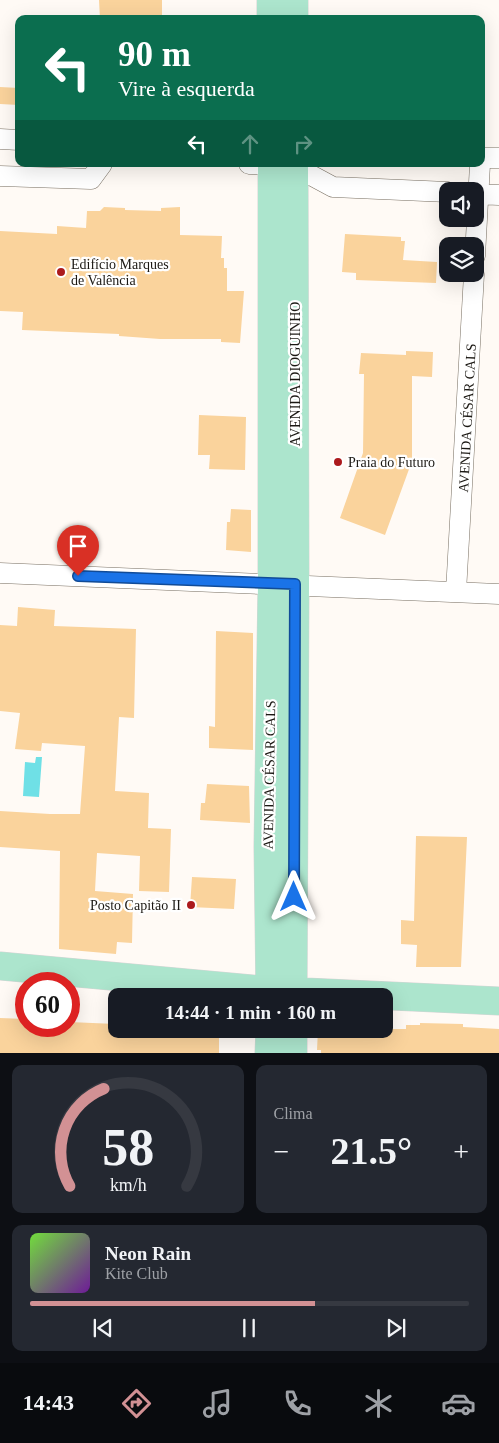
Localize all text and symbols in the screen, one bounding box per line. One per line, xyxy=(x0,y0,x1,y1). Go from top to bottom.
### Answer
icon: left xyxy=(35,35,100,100)
text: 90 m xyxy=(118,35,191,74)
text: Vire à esquerda xyxy=(118,76,255,101)
icon: left xyxy=(183,130,211,158)
icon: ahead xyxy=(236,130,264,158)
icon: right xyxy=(289,130,317,158)
map controls xyxy=(439,182,484,282)
button: sound xyxy=(439,182,484,227)
button: layers xyxy=(439,237,484,282)
place label: Edifício Marques de Valência xyxy=(71,257,169,288)
marker: Edifício Marques de Valência xyxy=(55,266,67,278)
street label: AVENIDA DIOGUINHO xyxy=(288,302,303,446)
street label: AVENIDA CÉSAR CALS xyxy=(455,343,479,493)
place label: Praia do Futuro xyxy=(348,455,435,470)
marker: Praia do Futuro xyxy=(332,456,344,468)
pin xyxy=(57,525,99,576)
icon: arrive xyxy=(64,532,92,560)
street label: AVENIDA CÉSAR CALS xyxy=(260,700,278,850)
position arrow xyxy=(267,870,319,922)
place label: Posto Capitão II xyxy=(90,898,181,913)
marker: Posto Capitão II xyxy=(185,899,197,911)
speed limit sign: 60 xyxy=(15,972,80,1037)
text: 14:44 · 1 min · 160 m xyxy=(165,1002,336,1023)
text: Clima xyxy=(274,1105,313,1122)
text: 58 xyxy=(102,1119,154,1176)
text: 21.5° xyxy=(330,1130,412,1172)
text: − xyxy=(274,1136,289,1167)
text: + xyxy=(453,1136,469,1167)
text: km/h xyxy=(109,1175,146,1195)
text: Neon Rain xyxy=(105,1243,191,1264)
text: Kite Club xyxy=(105,1265,168,1282)
icon: previous xyxy=(89,1314,117,1342)
icon: pause xyxy=(235,1314,263,1342)
icon: next xyxy=(382,1314,410,1342)
icon: directions xyxy=(119,1386,154,1421)
icon: music xyxy=(200,1386,235,1421)
icon: phone xyxy=(280,1386,315,1421)
icon: climate xyxy=(361,1386,396,1421)
icon: car xyxy=(441,1386,476,1421)
text: 14:43 xyxy=(23,1390,74,1415)

